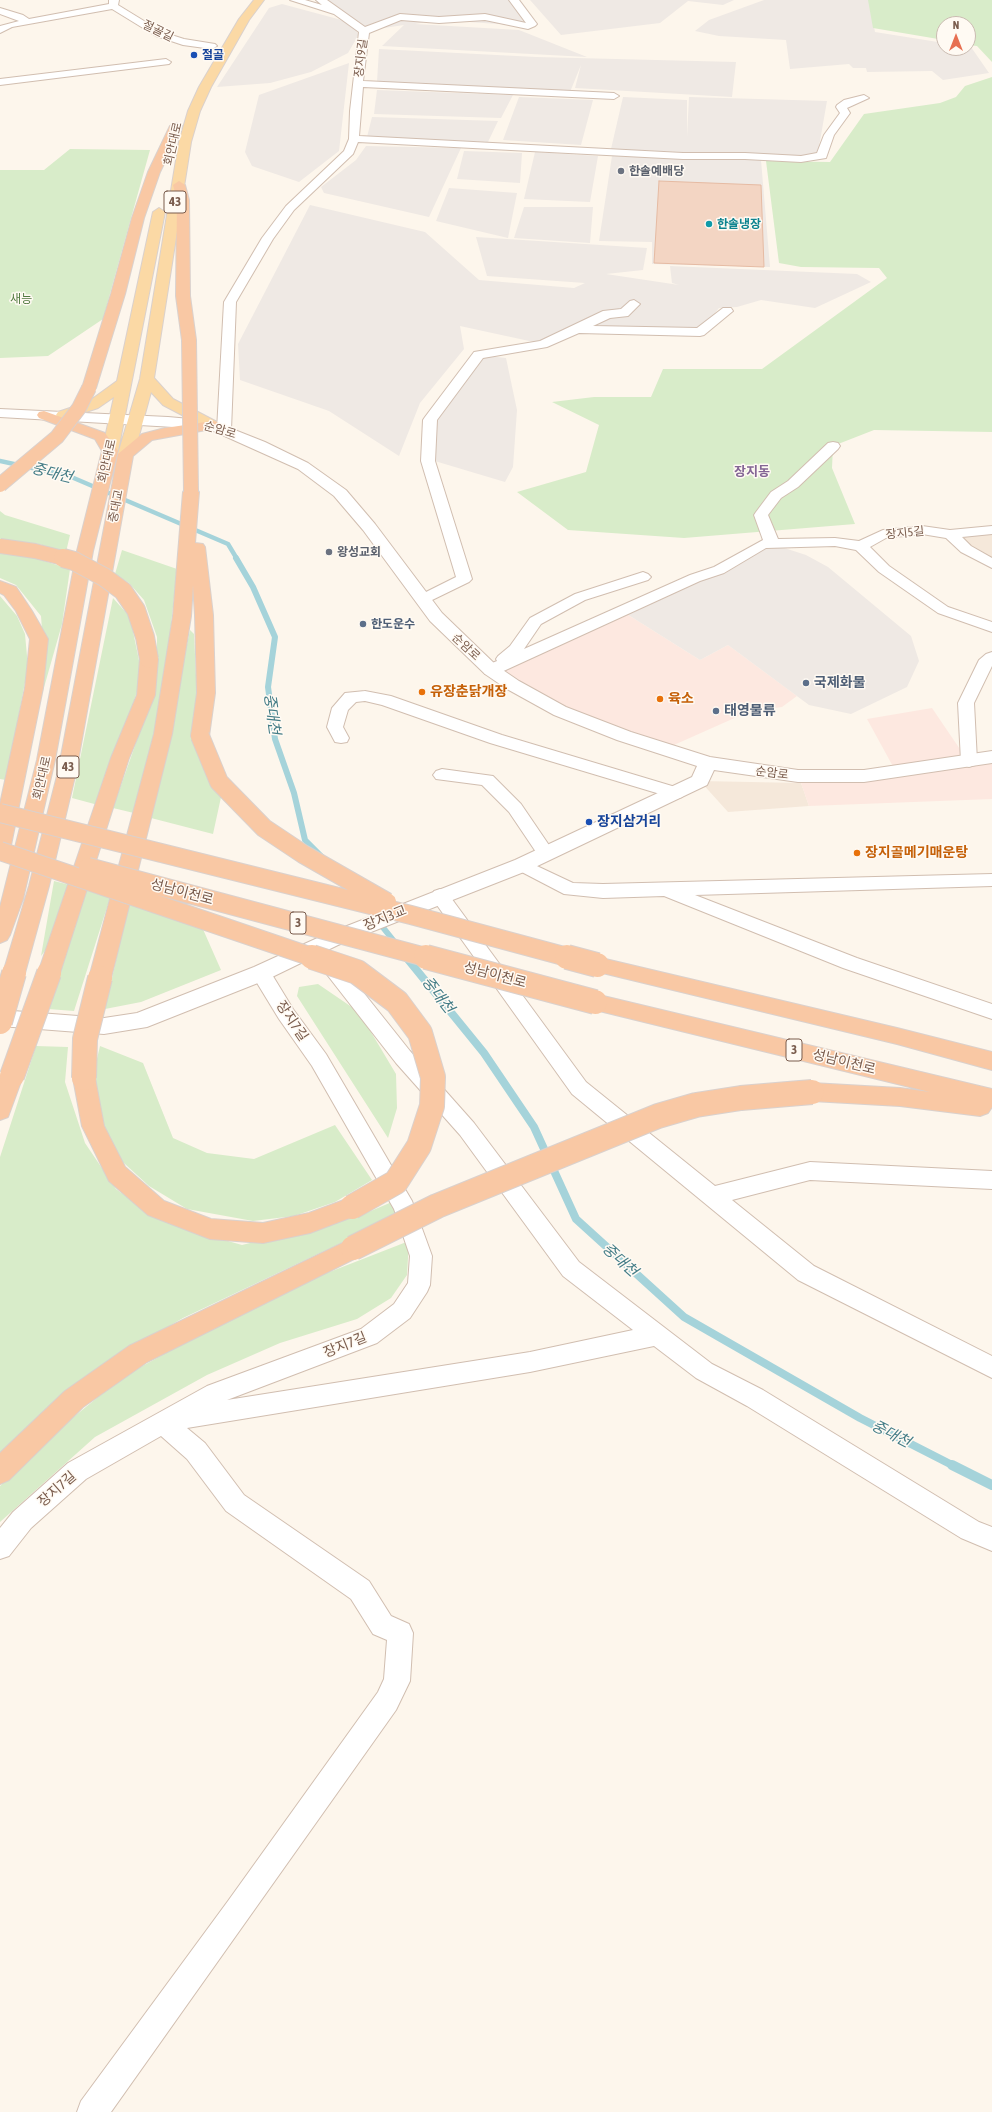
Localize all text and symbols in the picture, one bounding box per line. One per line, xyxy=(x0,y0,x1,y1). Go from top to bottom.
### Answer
north arrow xyxy=(936,16,976,56)
street label: 절골길 xyxy=(140,17,176,45)
text: N xyxy=(953,19,959,31)
street label: 장지9길 xyxy=(351,38,371,78)
place label: 절골 xyxy=(202,48,224,62)
marker: 절골 xyxy=(189,50,199,60)
street label: 회안대로 xyxy=(161,121,185,167)
place label: 한솔예배당 xyxy=(629,164,684,178)
marker: 한솔예배당 xyxy=(616,166,626,176)
road number: 43 xyxy=(164,191,186,213)
place label: 한솔냉장 xyxy=(717,217,761,231)
marker: 한솔냉장 xyxy=(704,219,714,229)
park label: 새능 xyxy=(10,292,32,306)
street label: 순암로 xyxy=(202,419,238,441)
street label: 회안대로 xyxy=(95,438,119,484)
water label: 중대천 xyxy=(30,459,74,487)
district label: 장지동 xyxy=(734,464,770,480)
street label: 중대교 xyxy=(106,488,126,524)
street label: 장지5길 xyxy=(885,524,925,542)
place label: 왕성교회 xyxy=(337,545,381,559)
marker: 왕성교회 xyxy=(324,547,334,557)
place label: 한도운수 xyxy=(371,617,415,631)
marker: 한도운수 xyxy=(358,619,368,629)
street label: 순암로 xyxy=(449,630,483,664)
place label: 국제화물 xyxy=(814,675,866,691)
marker: 국제화물 xyxy=(801,678,811,688)
place label: 유장춘닭개장 xyxy=(430,684,507,700)
marker: 유장춘닭개장 xyxy=(417,687,427,697)
place label: 육소 xyxy=(668,691,694,707)
water label: 중대천 xyxy=(260,692,284,736)
marker: 육소 xyxy=(655,694,665,704)
place label: 태영물류 xyxy=(724,703,776,719)
marker: 태영물류 xyxy=(711,706,721,716)
street label: 회안대로 xyxy=(30,755,54,801)
road number: 43 xyxy=(57,756,79,778)
street label: 순암로 xyxy=(755,764,789,782)
place label: 장지삼거리 xyxy=(597,814,661,830)
marker: 장지삼거리 xyxy=(584,817,594,827)
place label: 장지골메기매운탕 xyxy=(865,845,968,861)
marker: 장지골메기매운탕 xyxy=(852,848,862,858)
street label: 성남이천로 xyxy=(149,876,215,908)
street label: 장지3교 xyxy=(361,902,409,934)
road number: 3 xyxy=(290,912,306,934)
street label: 성남이천로 xyxy=(462,959,528,991)
water label: 중대천 xyxy=(418,973,458,1017)
street label: 장지7길 xyxy=(272,998,312,1044)
road number: 3 xyxy=(786,1039,802,1061)
street label: 성남이천로 xyxy=(811,1046,877,1078)
water label: 중대천 xyxy=(599,1239,641,1281)
street label: 장지7길 xyxy=(321,1329,369,1361)
water label: 중대천 xyxy=(868,1417,914,1451)
street label: 장지7길 xyxy=(34,1468,80,1510)

